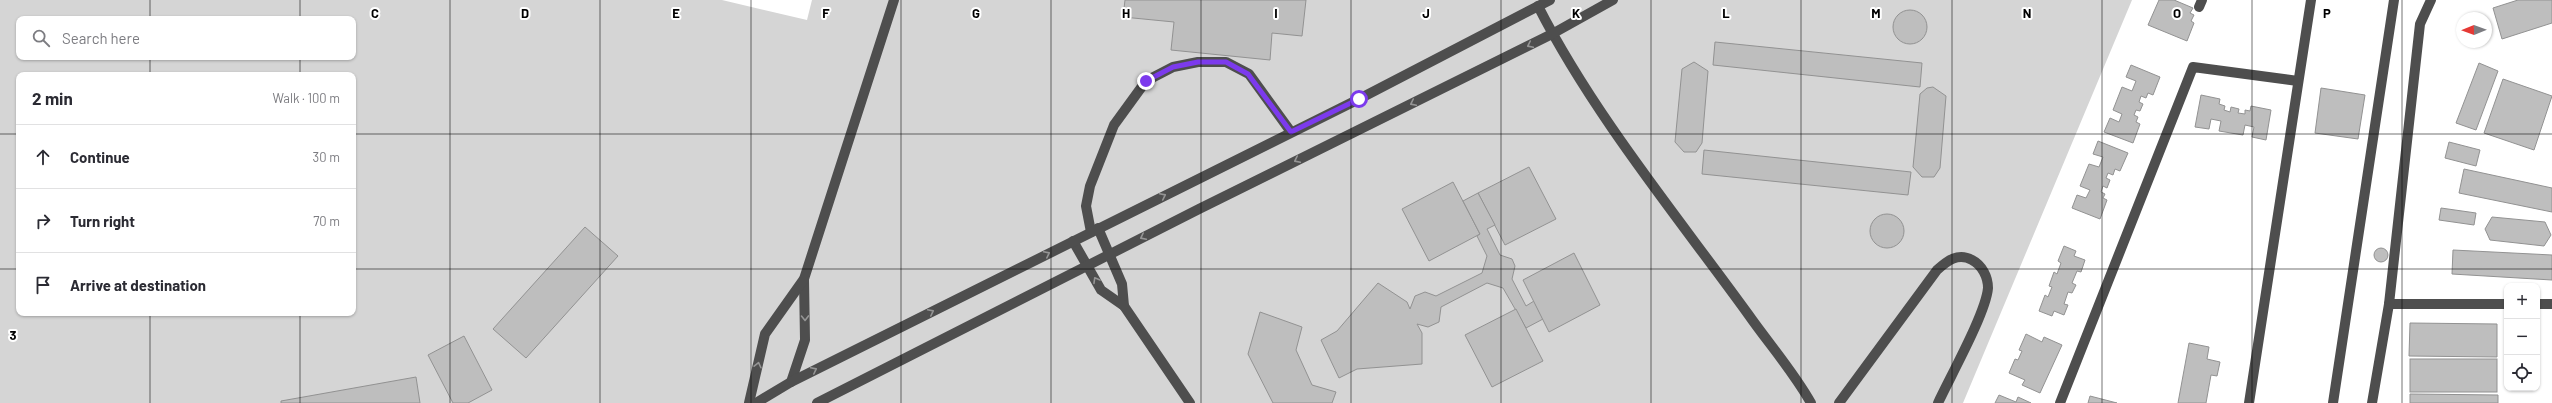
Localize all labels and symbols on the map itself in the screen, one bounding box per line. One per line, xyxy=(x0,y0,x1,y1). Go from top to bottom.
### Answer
text: C xyxy=(371,5,379,21)
text: D xyxy=(521,5,529,21)
text: E xyxy=(672,5,680,21)
text: F xyxy=(822,5,830,21)
text: G xyxy=(972,5,980,21)
text: H xyxy=(1122,5,1130,21)
text: I xyxy=(1274,5,1278,21)
text: J xyxy=(1422,5,1430,21)
text: K xyxy=(1572,5,1580,21)
text: L xyxy=(1722,5,1730,21)
text: M xyxy=(1871,5,1881,21)
text: N xyxy=(2023,5,2031,21)
text: O xyxy=(2173,5,2181,21)
text: P xyxy=(2323,5,2331,21)
north arrow xyxy=(2456,12,2492,48)
one-way arrow xyxy=(1526,40,1534,48)
route end xyxy=(1137,72,1155,90)
route start xyxy=(1350,90,1368,108)
one-way arrow xyxy=(1410,98,1417,105)
one-way arrow xyxy=(1293,155,1301,163)
one-way arrow xyxy=(1159,193,1167,201)
one-way arrow xyxy=(1139,232,1147,240)
one-way arrow xyxy=(1043,251,1050,259)
one-way arrow xyxy=(1093,277,1100,284)
one-way arrow xyxy=(927,309,934,317)
one-way arrow xyxy=(800,315,809,321)
text: 3 xyxy=(9,327,17,343)
one-way arrow xyxy=(753,362,761,368)
one-way arrow xyxy=(810,368,818,375)

